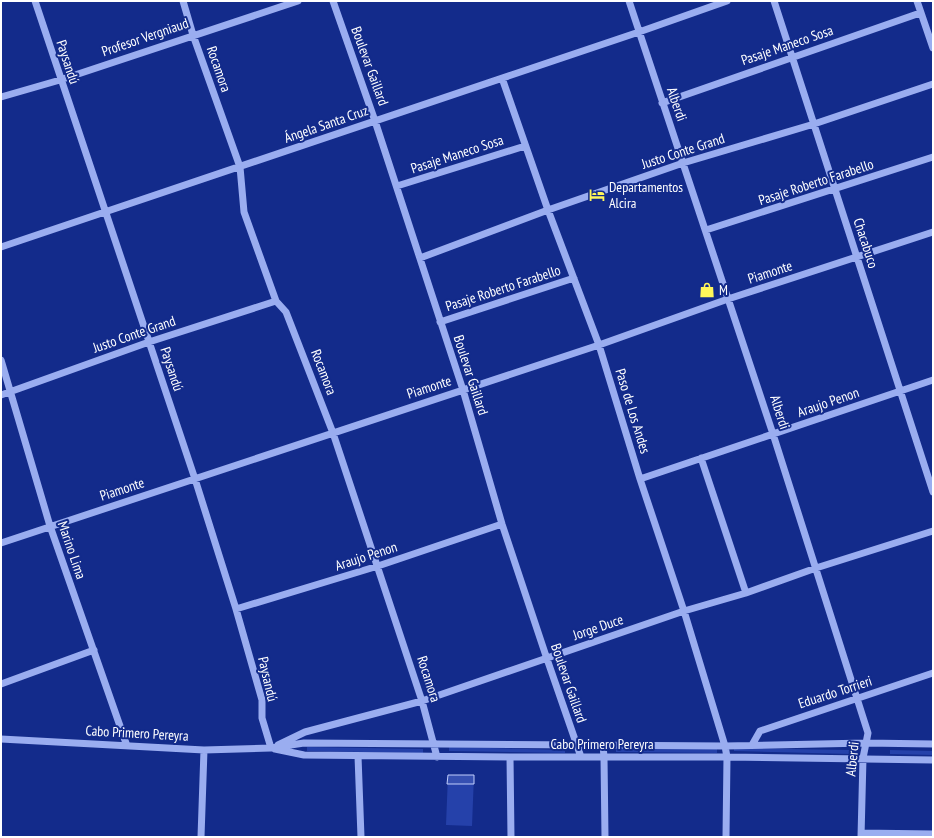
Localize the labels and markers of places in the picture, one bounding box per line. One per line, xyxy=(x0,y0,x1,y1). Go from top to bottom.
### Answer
place label: Departamentos Alcira xyxy=(609,178,683,212)
hotel icon: Departamentos Alcira xyxy=(588,186,606,204)
shop icon: M xyxy=(698,281,716,299)
place label: M xyxy=(719,281,728,299)

